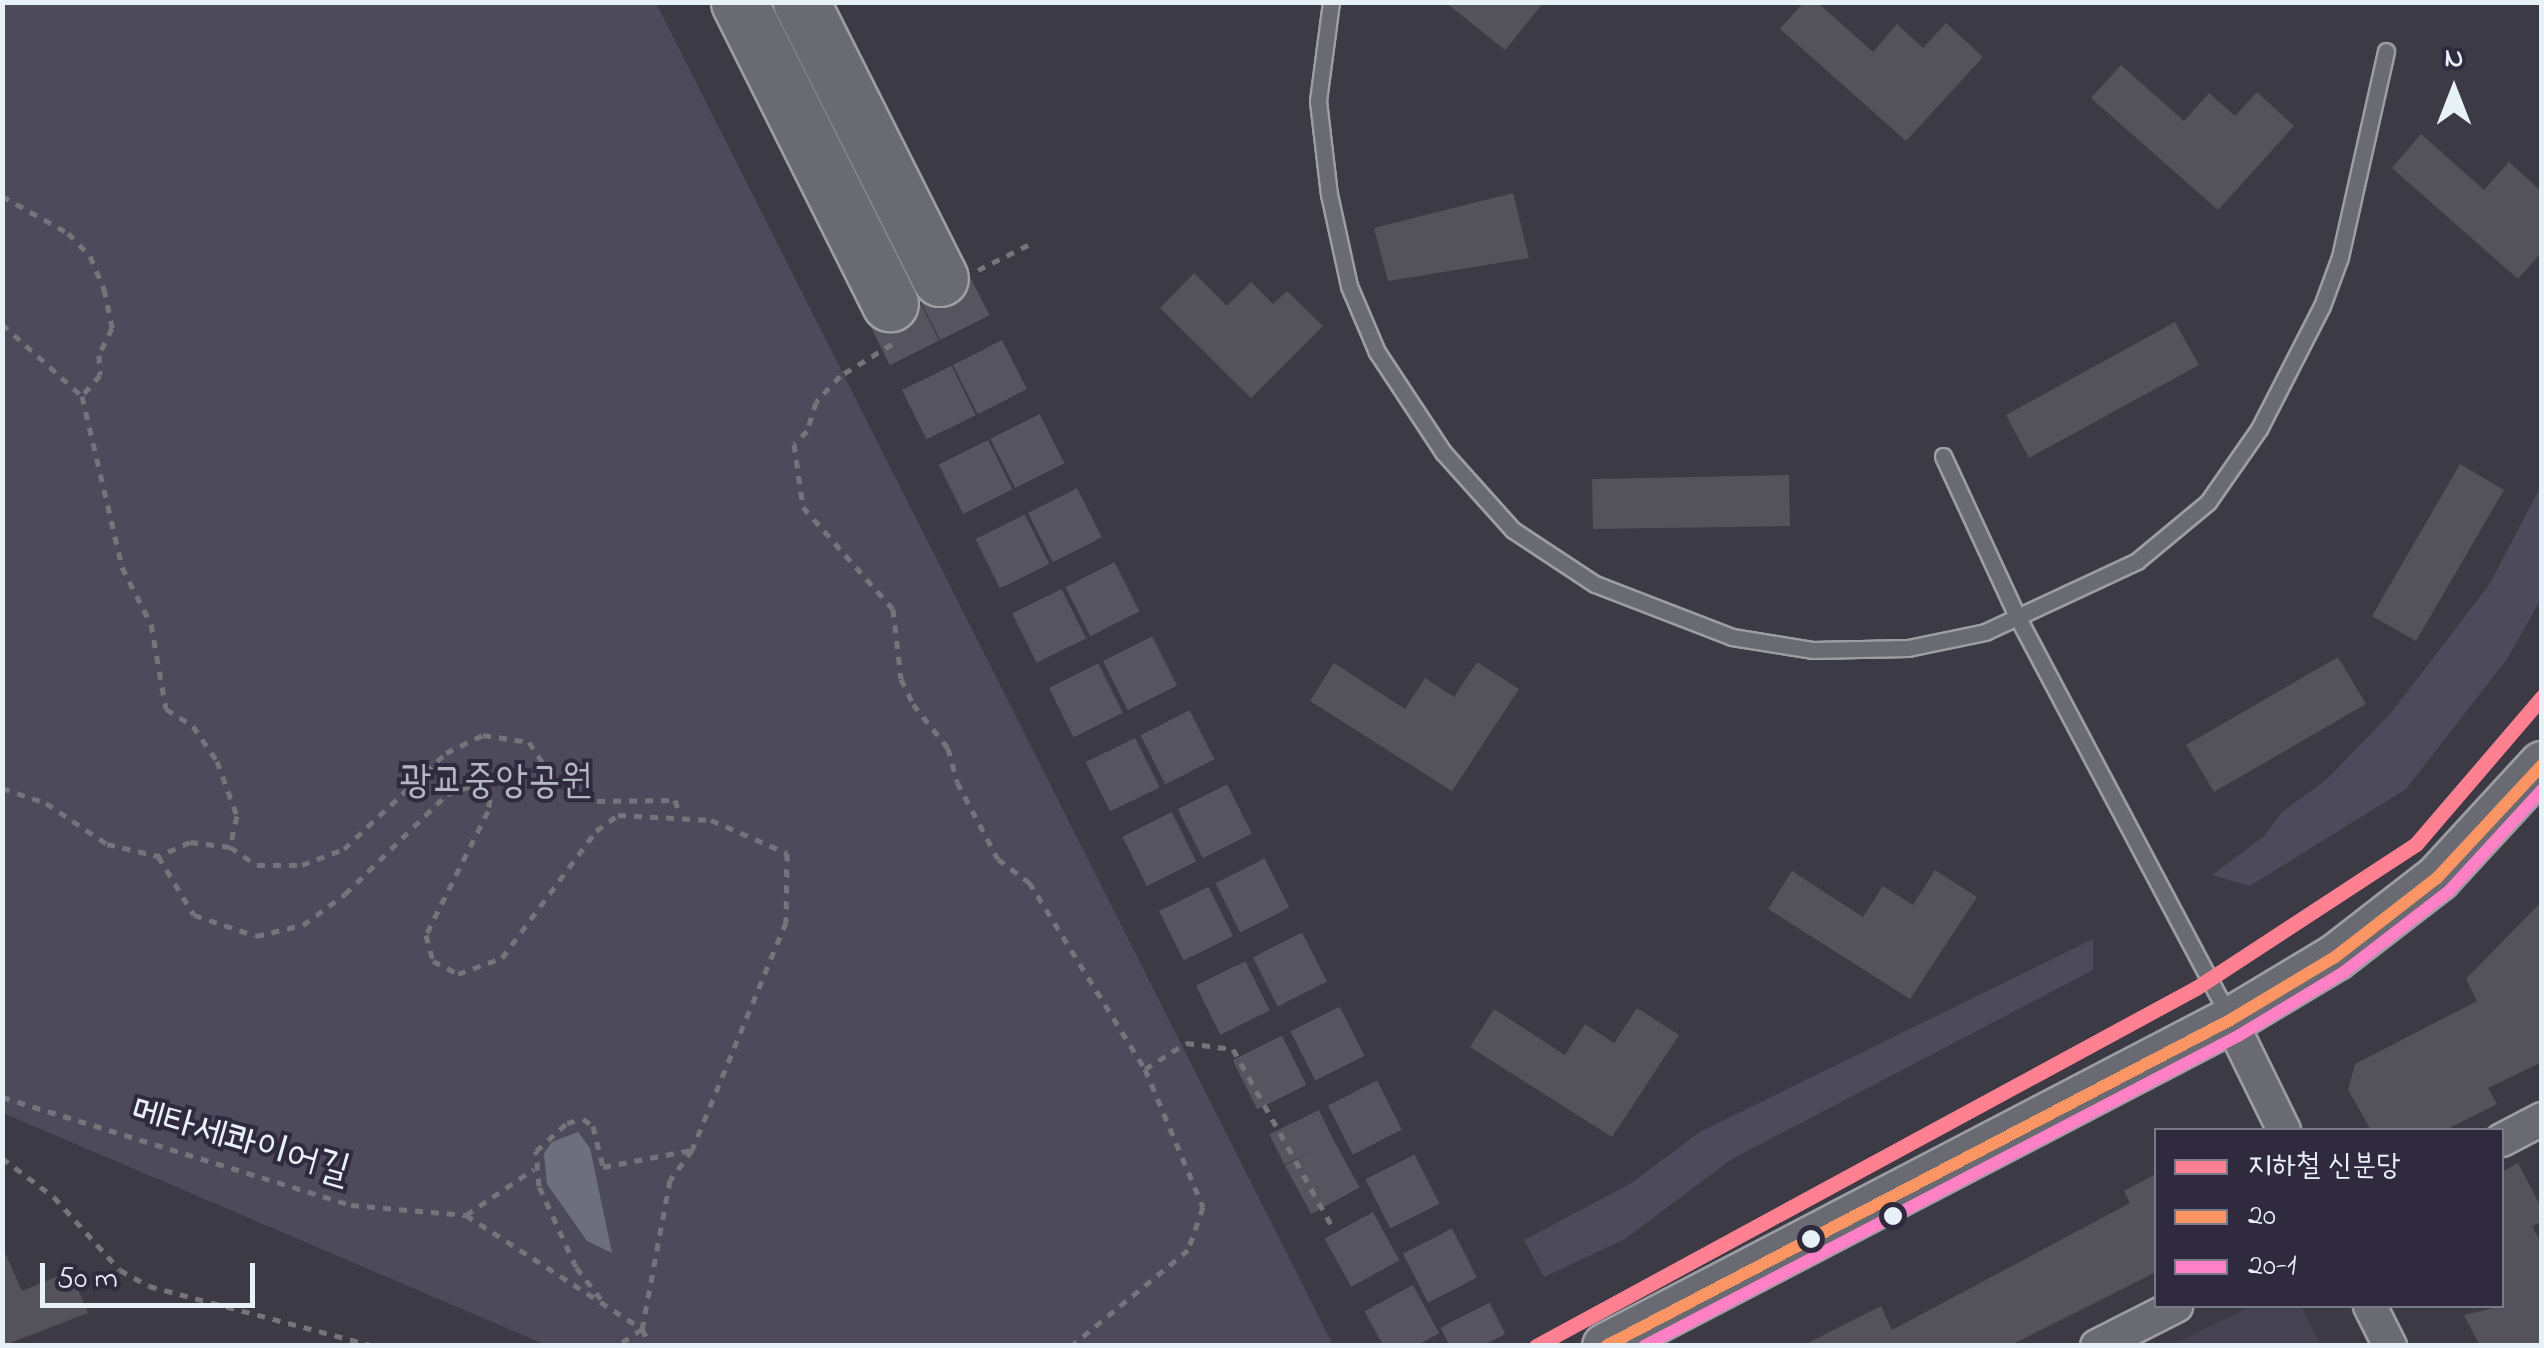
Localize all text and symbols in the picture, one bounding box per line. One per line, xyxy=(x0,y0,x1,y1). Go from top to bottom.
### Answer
text: N xyxy=(2445,39,2463,80)
north arrow xyxy=(2404,40,2504,140)
park label: 광교중앙공원 xyxy=(399,759,593,807)
street label: 메타세콰이어길 xyxy=(125,1089,355,1197)
legend xyxy=(2154,1128,2504,1308)
text: 지하철 신분당 xyxy=(2248,1145,2400,1189)
text: 20 xyxy=(2248,1195,2276,1239)
unlabelled marker xyxy=(1883,1206,1903,1226)
unlabelled marker xyxy=(1801,1229,1821,1249)
scale bar xyxy=(45,1243,260,1305)
text: 20-1 xyxy=(2248,1245,2297,1289)
text: 50 m xyxy=(57,1258,118,1302)

